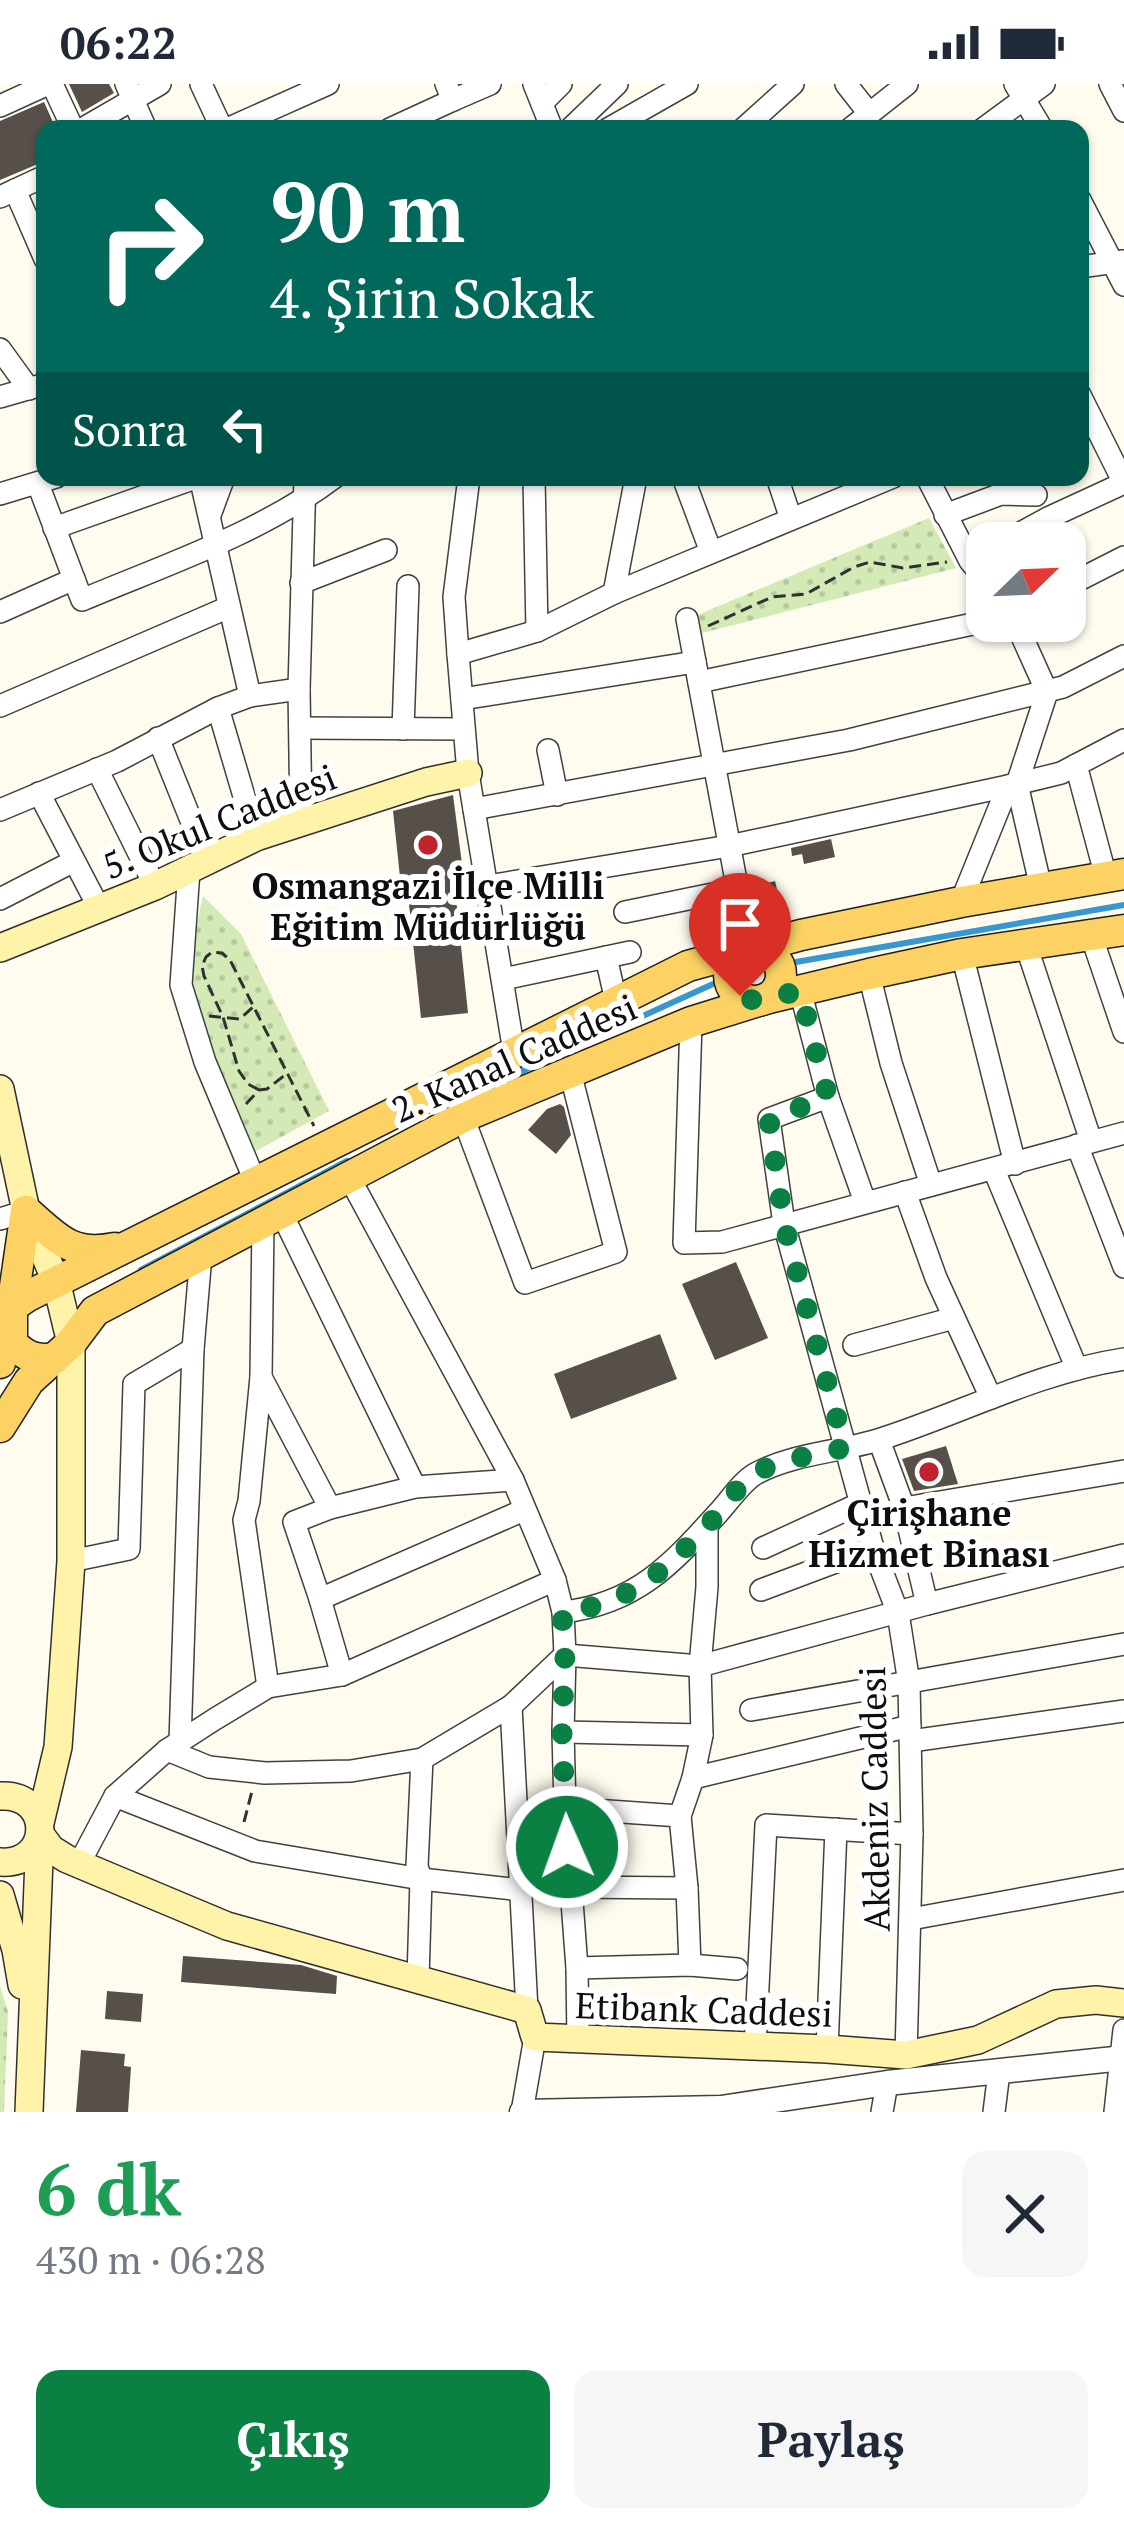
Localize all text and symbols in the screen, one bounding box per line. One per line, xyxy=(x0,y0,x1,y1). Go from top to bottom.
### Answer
text: 06:22 xyxy=(60,12,177,72)
text: 90 m xyxy=(270,155,465,266)
icon: right xyxy=(72,168,228,324)
text: 4. Şirin Sokak xyxy=(270,262,594,333)
icon: left xyxy=(212,396,278,462)
text: Sonra xyxy=(72,399,188,459)
north arrow xyxy=(966,522,1086,642)
map controls xyxy=(966,522,1086,642)
street label: 5. Okul Caddesi xyxy=(95,753,343,889)
marker: Osmangazi İlçe Milli Eğitim Müdürlüğü xyxy=(415,832,441,858)
place label: Osmangazi İlçe Milli Eğitim Müdürlüğü xyxy=(251,862,605,950)
pin xyxy=(689,873,791,996)
icon: arrive xyxy=(707,891,773,957)
street label: 2. Kanal Caddesi xyxy=(384,983,644,1133)
marker: Çirişhane Hizmet Binası xyxy=(916,1459,942,1485)
place label: Çirişhane Hizmet Binası xyxy=(808,1489,1050,1577)
street label: Akdeniz Caddesi xyxy=(848,1666,900,1932)
position arrow xyxy=(504,1784,630,1910)
street label: Etibank Caddesi xyxy=(575,1981,833,2037)
text: 6 dk xyxy=(36,2140,181,2236)
button: close xyxy=(962,2151,1088,2277)
text: 430 m · 06:28 xyxy=(36,2233,266,2285)
button: Çıkış xyxy=(36,2370,550,2508)
button: Paylaş xyxy=(574,2370,1088,2508)

